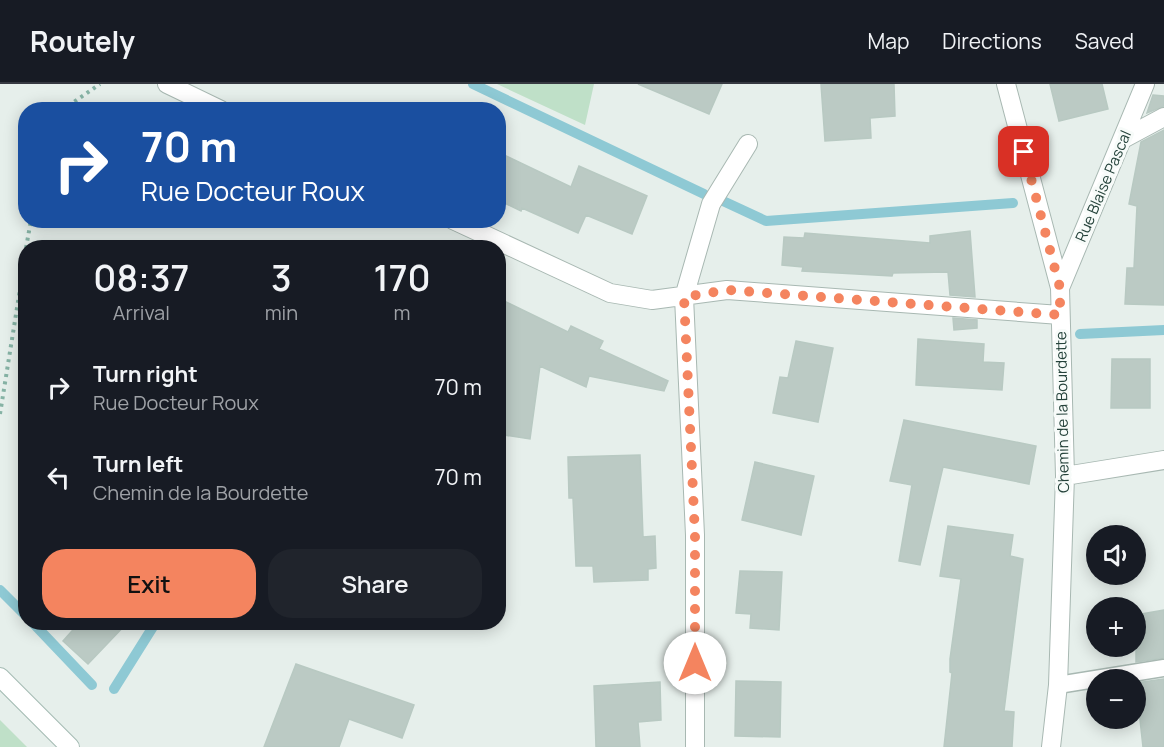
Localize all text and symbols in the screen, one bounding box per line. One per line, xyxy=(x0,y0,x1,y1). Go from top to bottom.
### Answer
text: Routely xyxy=(30,22,135,60)
text: Map xyxy=(868,27,909,55)
text: Directions xyxy=(942,27,1042,55)
text: Saved xyxy=(1075,27,1134,55)
text: 70 m xyxy=(141,117,237,175)
icon: right xyxy=(42,126,120,204)
pin xyxy=(998,126,1049,177)
street label: Rue Blaise Pascal xyxy=(1070,127,1136,245)
icon: arrive xyxy=(1007,135,1040,168)
text: Rue Docteur Roux xyxy=(141,172,365,209)
text: 08:37 xyxy=(93,253,189,302)
text: 3 xyxy=(271,253,292,302)
text: 170 xyxy=(374,253,431,302)
text: Arrival xyxy=(113,299,170,326)
text: min xyxy=(265,299,298,326)
text: m xyxy=(394,299,411,326)
street label: Chemin de la Bourdette xyxy=(1050,331,1074,493)
text: Turn right xyxy=(93,359,198,389)
icon: right xyxy=(42,371,75,404)
text: 70 m xyxy=(434,372,482,402)
text: Rue Docteur Roux xyxy=(93,389,259,416)
text: Turn left xyxy=(93,449,183,479)
icon: left xyxy=(42,461,75,494)
text: 70 m xyxy=(434,462,482,492)
text: Chemin de la Bourdette xyxy=(93,479,308,506)
map controls xyxy=(1086,525,1146,729)
button: sound xyxy=(1086,525,1146,585)
button: Exit xyxy=(42,549,256,618)
button: Share xyxy=(268,549,482,618)
button: + xyxy=(1086,597,1146,657)
position arrow xyxy=(663,631,727,695)
button: − xyxy=(1086,669,1146,729)

